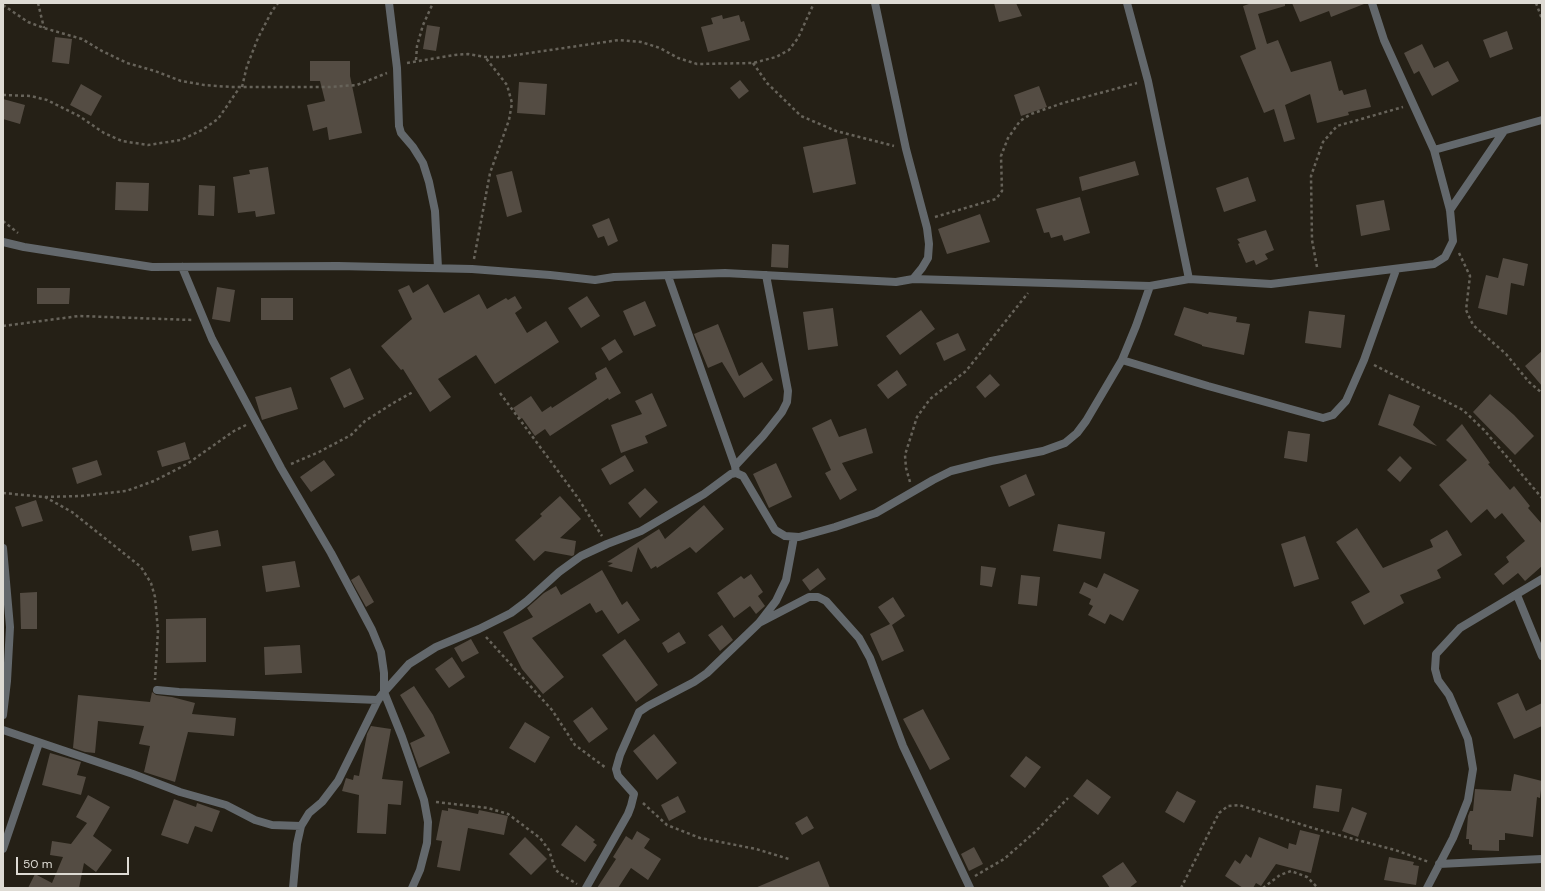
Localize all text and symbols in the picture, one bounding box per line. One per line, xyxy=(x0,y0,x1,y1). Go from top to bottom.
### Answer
scale bar xyxy=(18,849,131,875)
text: 50 m xyxy=(23,856,52,872)

